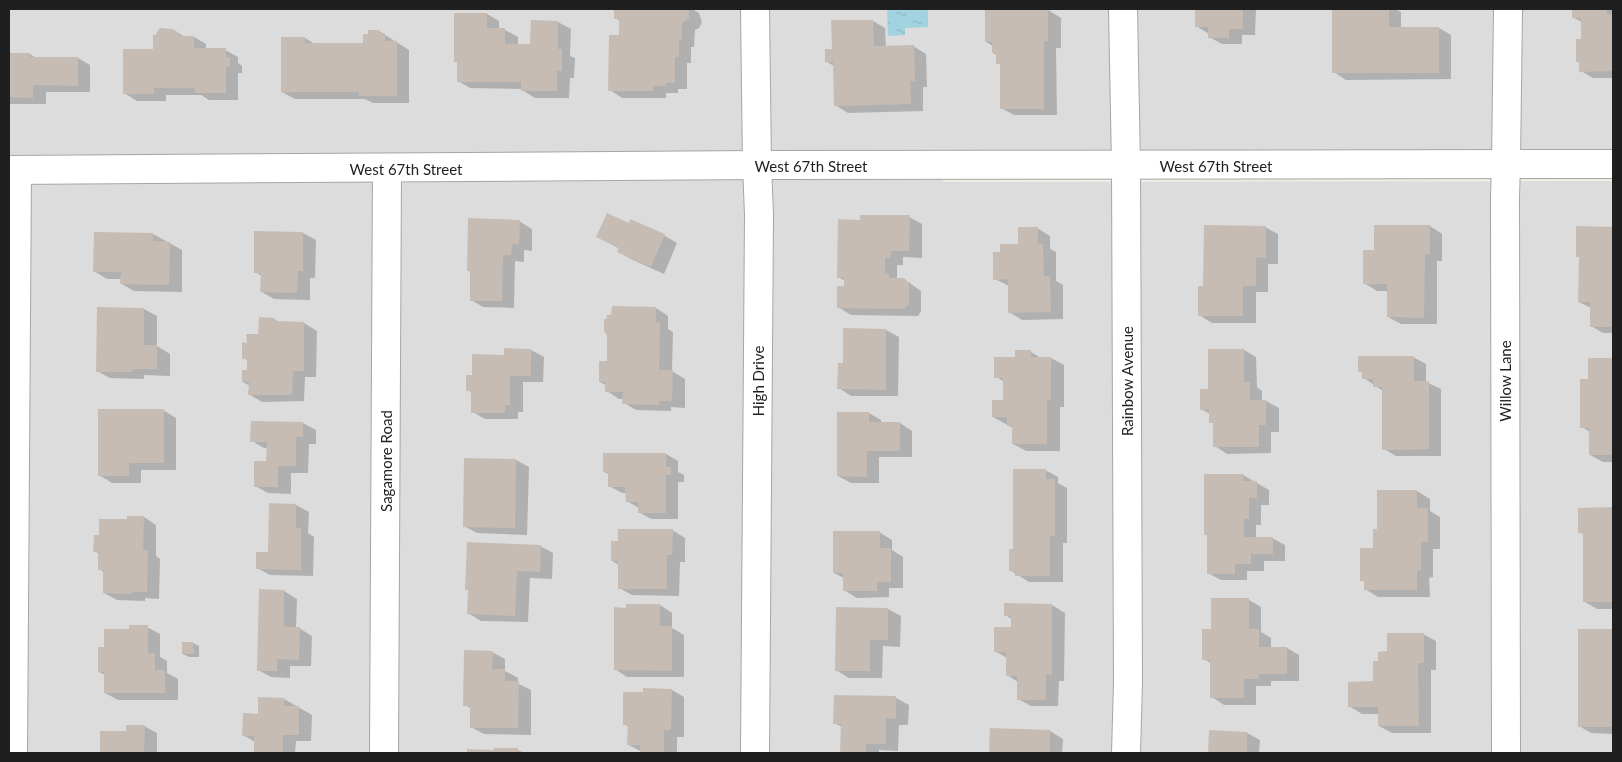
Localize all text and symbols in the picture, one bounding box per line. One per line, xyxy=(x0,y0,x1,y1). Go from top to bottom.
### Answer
street label: West 67th Street xyxy=(755,157,868,175)
street label: West 67th Street xyxy=(1160,157,1273,175)
street label: West 67th Street xyxy=(350,160,463,178)
street label: Rainbow Avenue xyxy=(1118,326,1136,436)
street label: Willow Lane xyxy=(1496,340,1514,422)
street label: High Drive xyxy=(749,346,767,416)
street label: Sagamore Road xyxy=(377,410,395,512)

